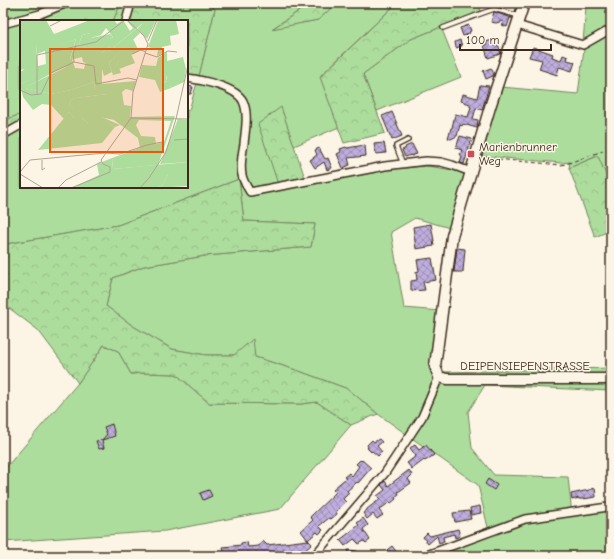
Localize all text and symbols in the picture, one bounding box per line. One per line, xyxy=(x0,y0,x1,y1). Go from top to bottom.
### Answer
inset map xyxy=(20,20,188,188)
scale bar xyxy=(460,26,551,52)
text: 100 m xyxy=(466,33,499,47)
place label: Marienbrunner Weg xyxy=(479,140,557,168)
marker: Marienbrunner Weg xyxy=(466,149,476,159)
street label: DEIPENSIEPENSTRASSE xyxy=(460,359,590,373)

